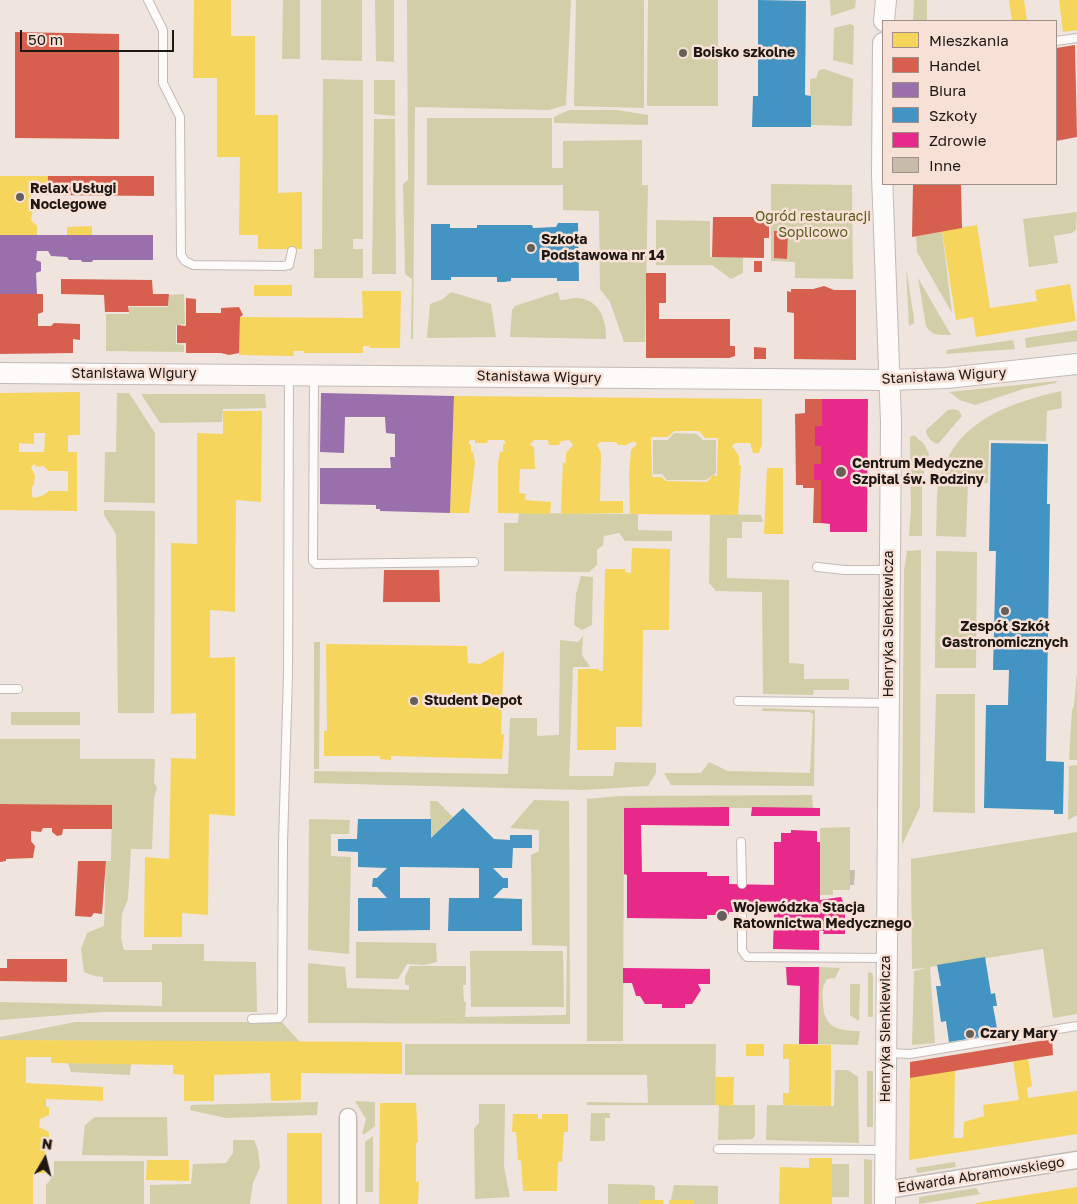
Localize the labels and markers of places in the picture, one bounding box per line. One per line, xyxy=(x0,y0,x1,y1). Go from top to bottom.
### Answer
place label: Boisko szkolne xyxy=(693,45,795,61)
marker: Boisko szkolne xyxy=(677,47,689,59)
place label: Relax Usługi Noclegowe xyxy=(30,181,116,213)
marker: Relax Usługi Noclegowe xyxy=(14,191,26,203)
place label: Szkoła Podstawowa nr 14 xyxy=(541,232,665,264)
marker: Szkoła Podstawowa nr 14 xyxy=(525,242,537,254)
place label: Centrum Medyczne Szpital św. Rodziny xyxy=(852,456,984,488)
marker: Centrum Medyczne Szpital św. Rodziny xyxy=(834,465,848,479)
marker: Zespół Szkół Gastronomicznych xyxy=(999,605,1011,617)
place label: Zespół Szkół Gastronomicznych xyxy=(942,619,1068,652)
place label: Student Depot xyxy=(424,693,522,709)
marker: Student Depot xyxy=(408,695,420,707)
place label: Wojewódzka Stacja Ratownictwa Medycznego xyxy=(733,900,912,932)
marker: Wojewódzka Stacja Ratownictwa Medycznego xyxy=(715,909,729,923)
place label: Czary Mary xyxy=(980,1026,1058,1042)
marker: Czary Mary xyxy=(964,1028,976,1040)

